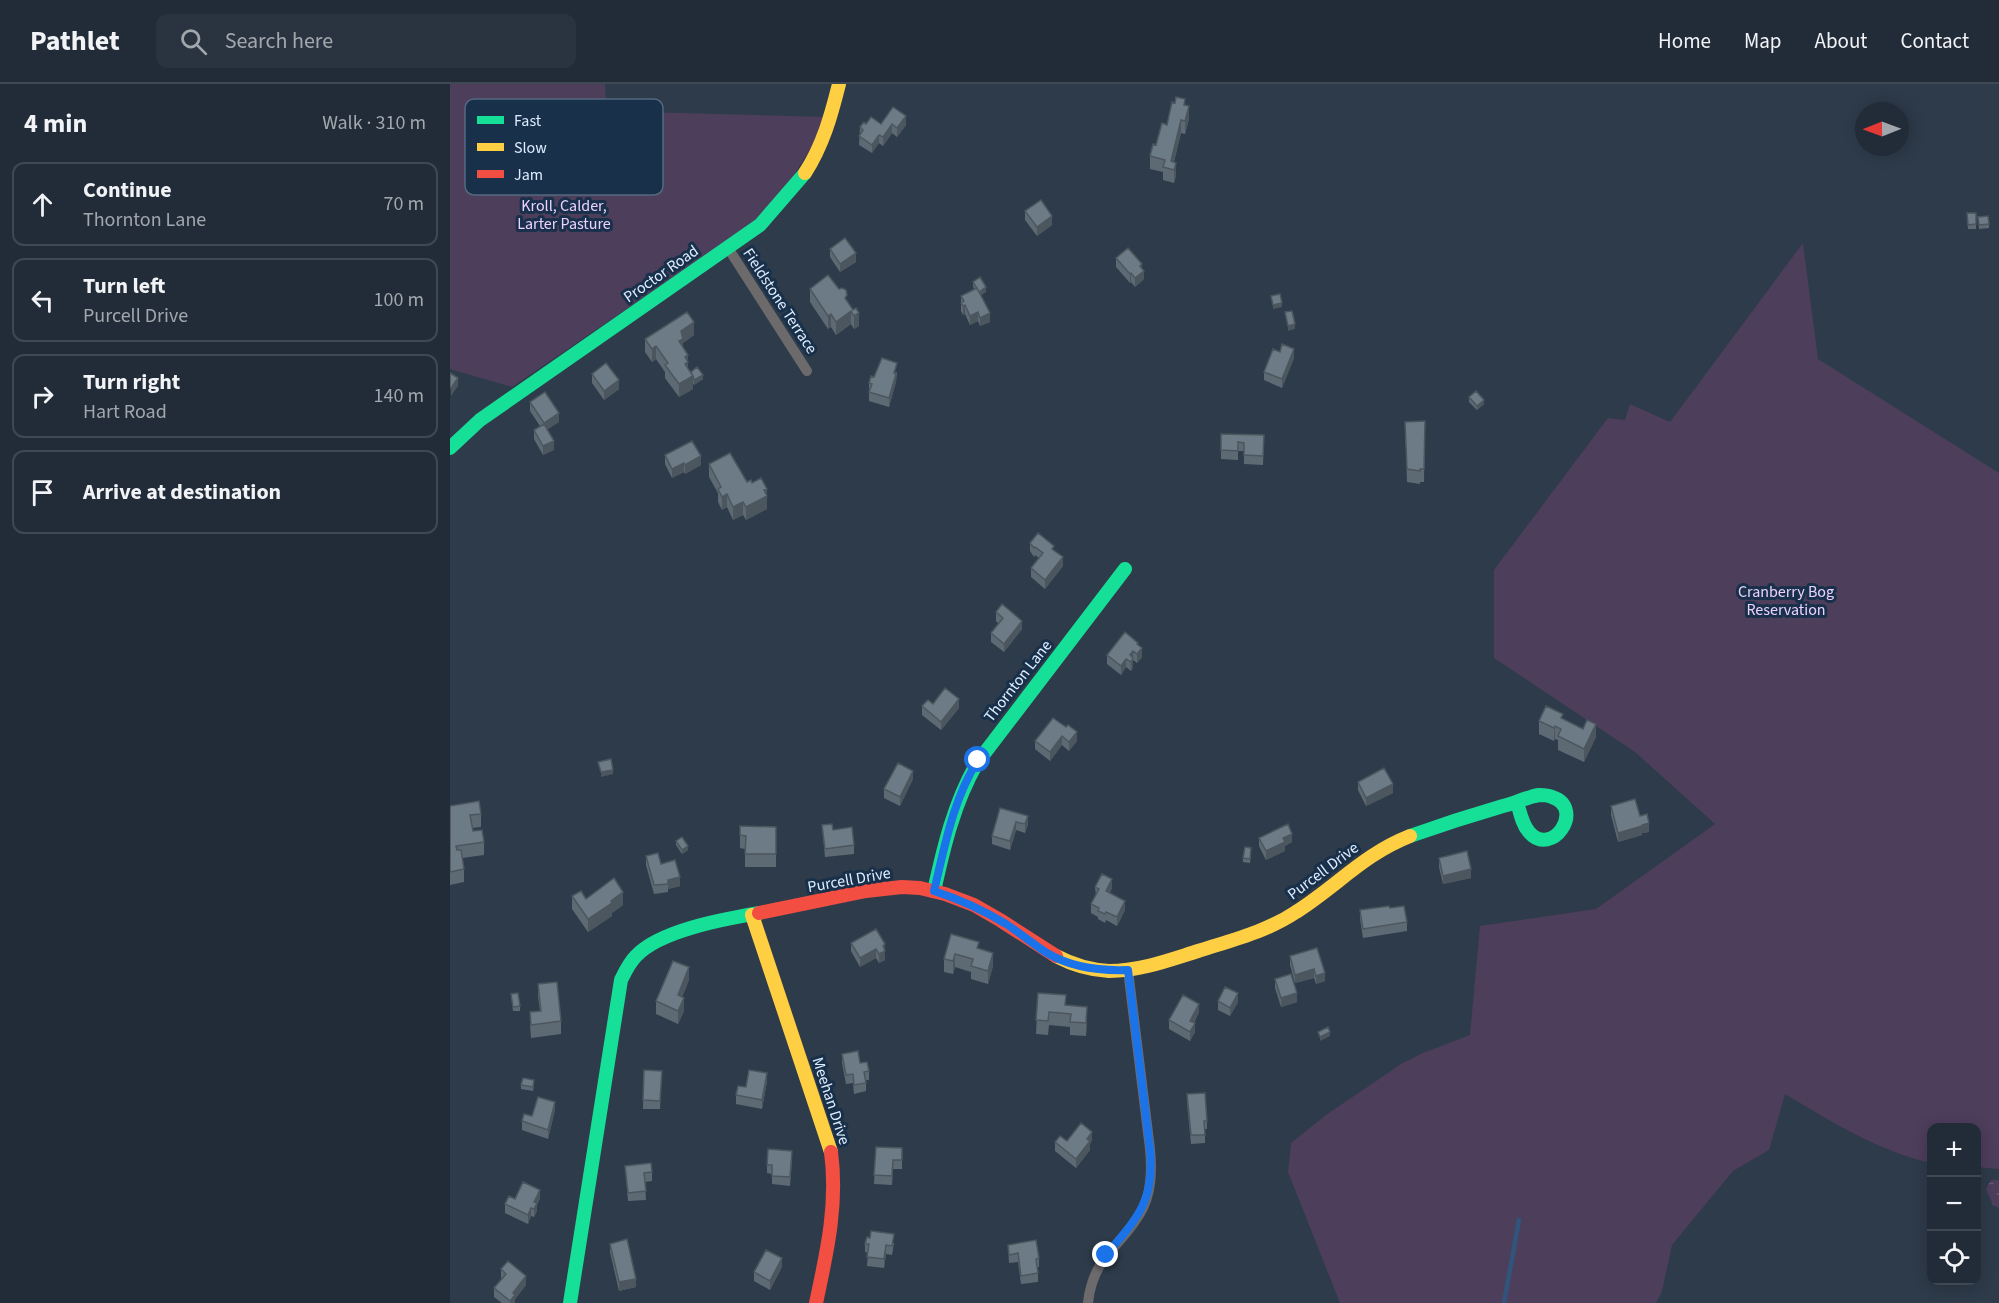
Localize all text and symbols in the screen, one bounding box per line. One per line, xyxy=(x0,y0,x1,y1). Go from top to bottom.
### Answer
search box xyxy=(156,14,576,68)
text: Pathlet xyxy=(30,21,120,61)
icon: search xyxy=(177,25,210,58)
text: Search here xyxy=(225,25,333,57)
text: Home xyxy=(1658,26,1711,56)
text: Map xyxy=(1744,26,1782,56)
text: About xyxy=(1815,26,1867,56)
text: Contact xyxy=(1900,26,1969,56)
legend xyxy=(465,99,663,195)
north arrow xyxy=(1855,102,1909,156)
text: 4 min xyxy=(24,105,87,142)
text: Walk · 310 m xyxy=(322,109,426,137)
text: Fast xyxy=(514,110,542,132)
text: Slow xyxy=(514,137,547,159)
text: Jam xyxy=(514,164,543,186)
text: Continue xyxy=(83,174,172,206)
icon: ahead xyxy=(26,188,59,221)
text: 70 m xyxy=(384,190,424,218)
park label: Kroll, Calder, Larter Pasture xyxy=(517,195,611,235)
text: Thornton Lane xyxy=(83,206,206,234)
street label: Proctor Road xyxy=(619,240,703,308)
street label: Fieldstone Terrace xyxy=(738,244,822,358)
text: Turn left xyxy=(83,270,165,302)
icon: left xyxy=(26,284,59,317)
text: 100 m xyxy=(374,286,424,314)
text: Purcell Drive xyxy=(83,302,188,330)
text: Turn right xyxy=(83,366,180,398)
icon: right xyxy=(26,380,59,413)
text: 140 m xyxy=(374,382,424,410)
text: Hart Road xyxy=(83,398,167,426)
icon: arrive xyxy=(26,476,59,509)
text: Arrive at destination xyxy=(83,476,281,508)
park label: Cranberry Bog Reservation xyxy=(1738,581,1834,621)
street label: Thornton Lane xyxy=(979,635,1057,727)
route start xyxy=(964,746,990,772)
street label: Purcell Drive xyxy=(1283,837,1363,905)
street label: Purcell Drive xyxy=(806,862,892,898)
street label: Meehan Drive xyxy=(806,1054,856,1148)
map controls xyxy=(1927,1123,1981,1285)
button: + xyxy=(1927,1123,1981,1177)
button: − xyxy=(1927,1177,1981,1231)
button: locate xyxy=(1927,1231,1981,1285)
route end xyxy=(1092,1241,1118,1267)

